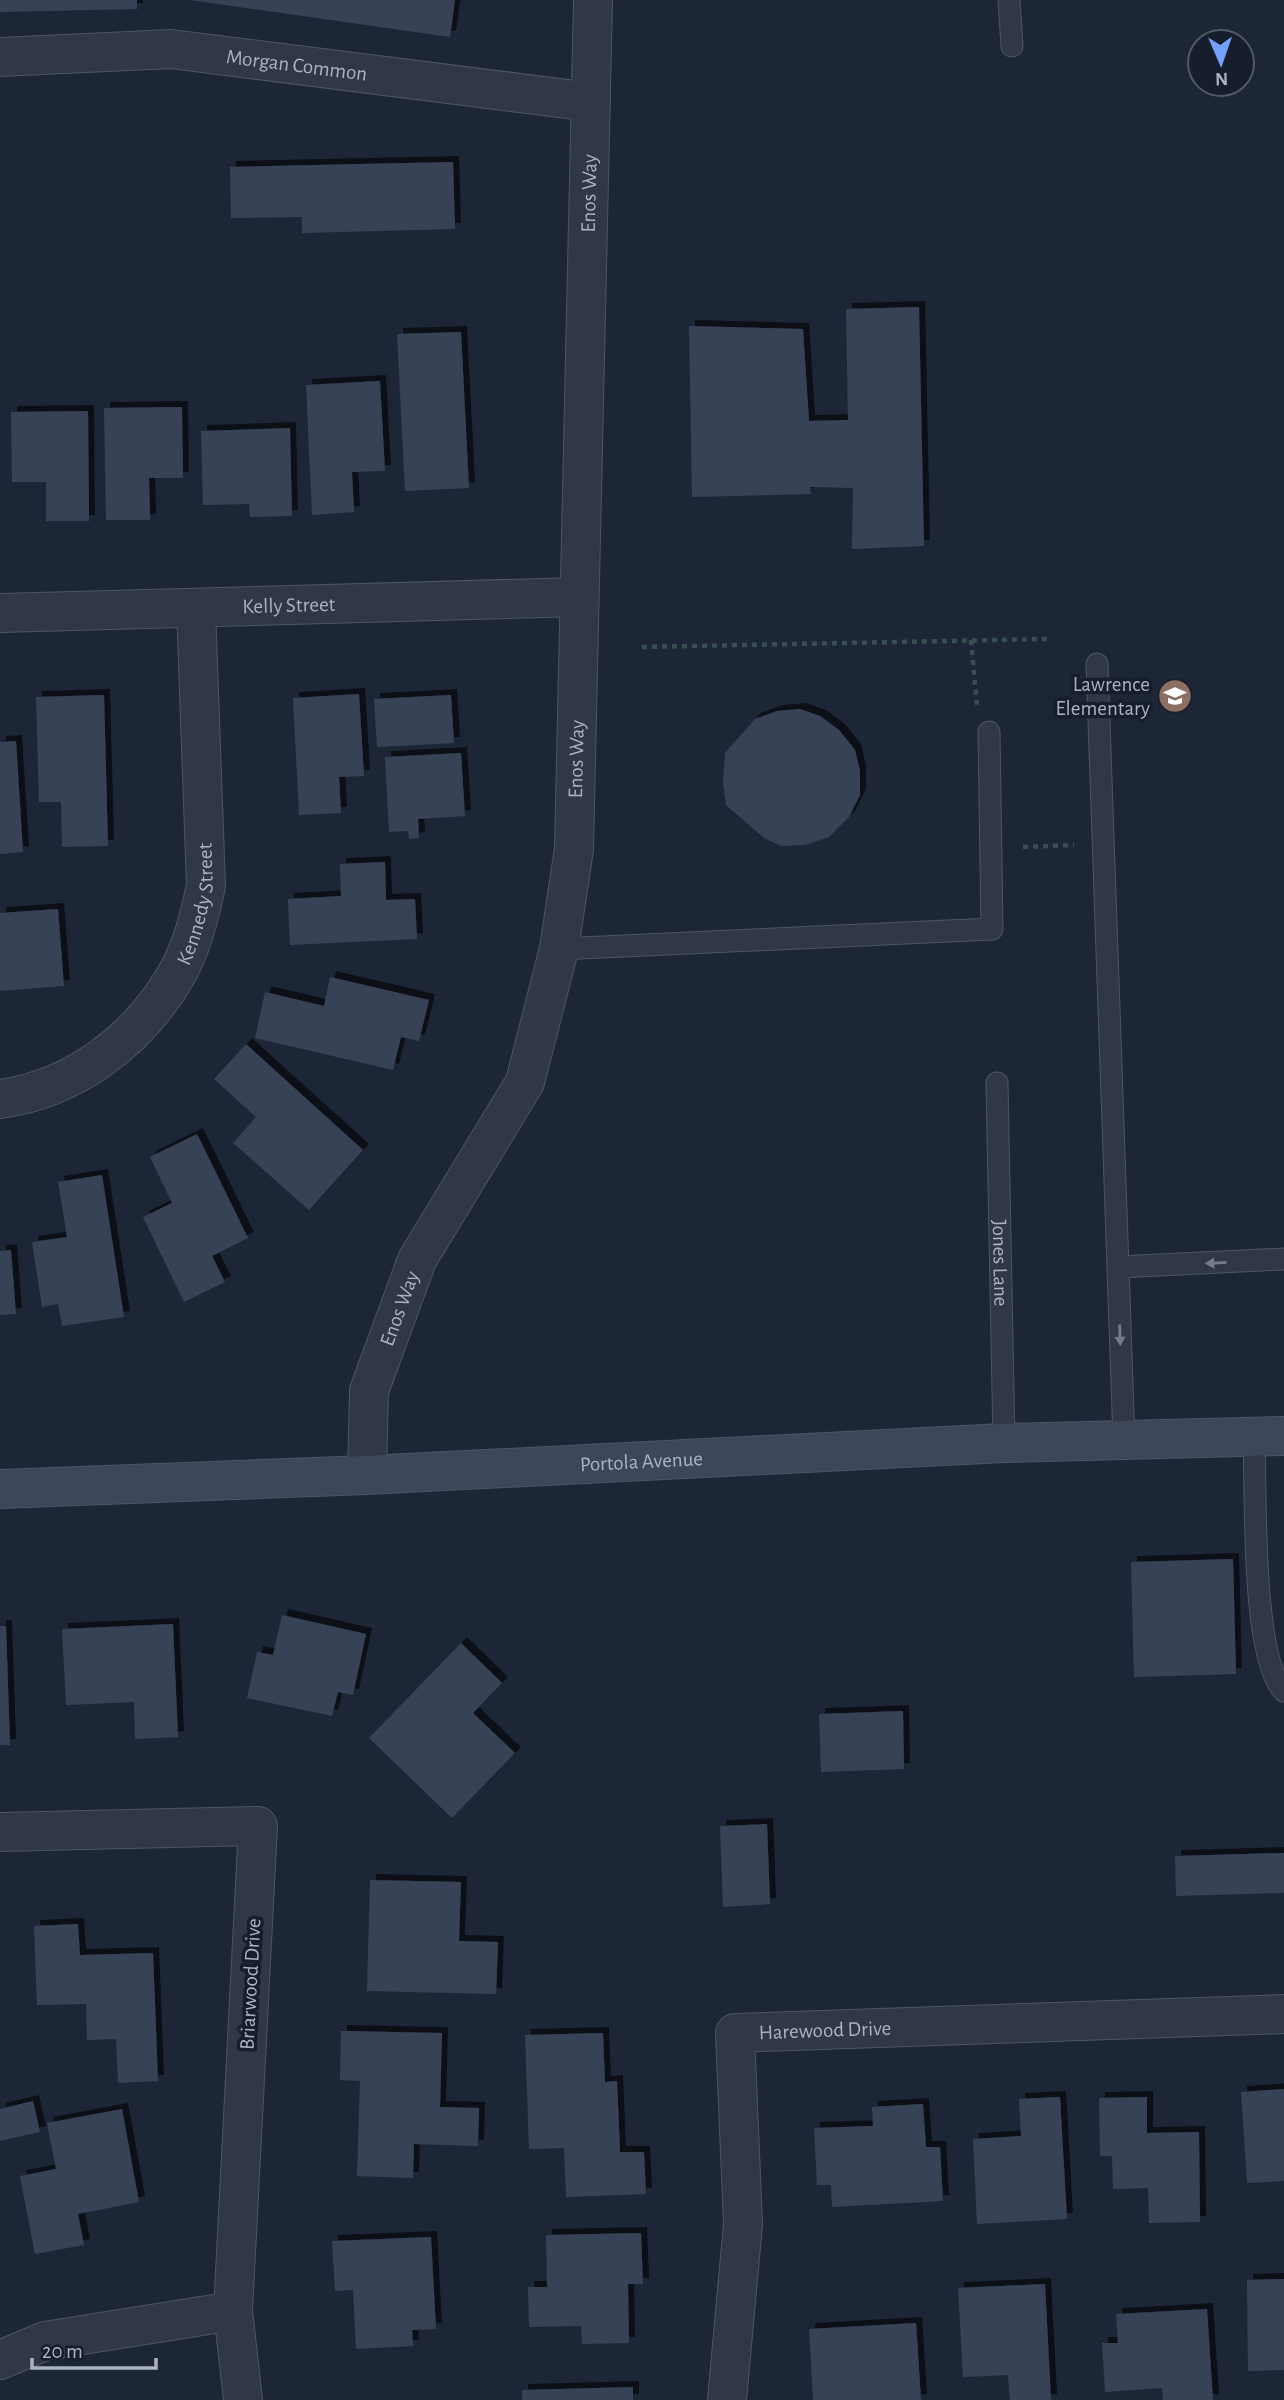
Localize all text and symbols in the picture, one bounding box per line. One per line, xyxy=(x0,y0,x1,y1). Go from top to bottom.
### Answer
north arrow xyxy=(1186,28,1256,98)
street label: Morgan Common xyxy=(225,46,368,85)
text: N xyxy=(1215,69,1228,88)
street label: Enos Way xyxy=(578,154,601,233)
street label: Kelly Street xyxy=(242,594,336,617)
place label: Lawrence Elementary xyxy=(1056,674,1150,719)
school or university icon: Lawrence Elementary xyxy=(1156,677,1194,715)
street label: Enos Way xyxy=(565,720,588,799)
street label: Kennedy Street xyxy=(173,842,218,968)
street label: Jones Lane xyxy=(989,1219,1011,1307)
one-way arrow xyxy=(1205,1257,1227,1268)
street label: Enos Way xyxy=(376,1268,423,1349)
one-way arrow xyxy=(1114,1325,1126,1347)
street label: Portola Avenue xyxy=(579,1448,704,1475)
street label: Briarwood Drive xyxy=(237,1918,264,2050)
street label: Harewood Drive xyxy=(759,2018,892,2043)
scale bar xyxy=(32,2326,156,2370)
text: 20 m xyxy=(42,2341,83,2362)

